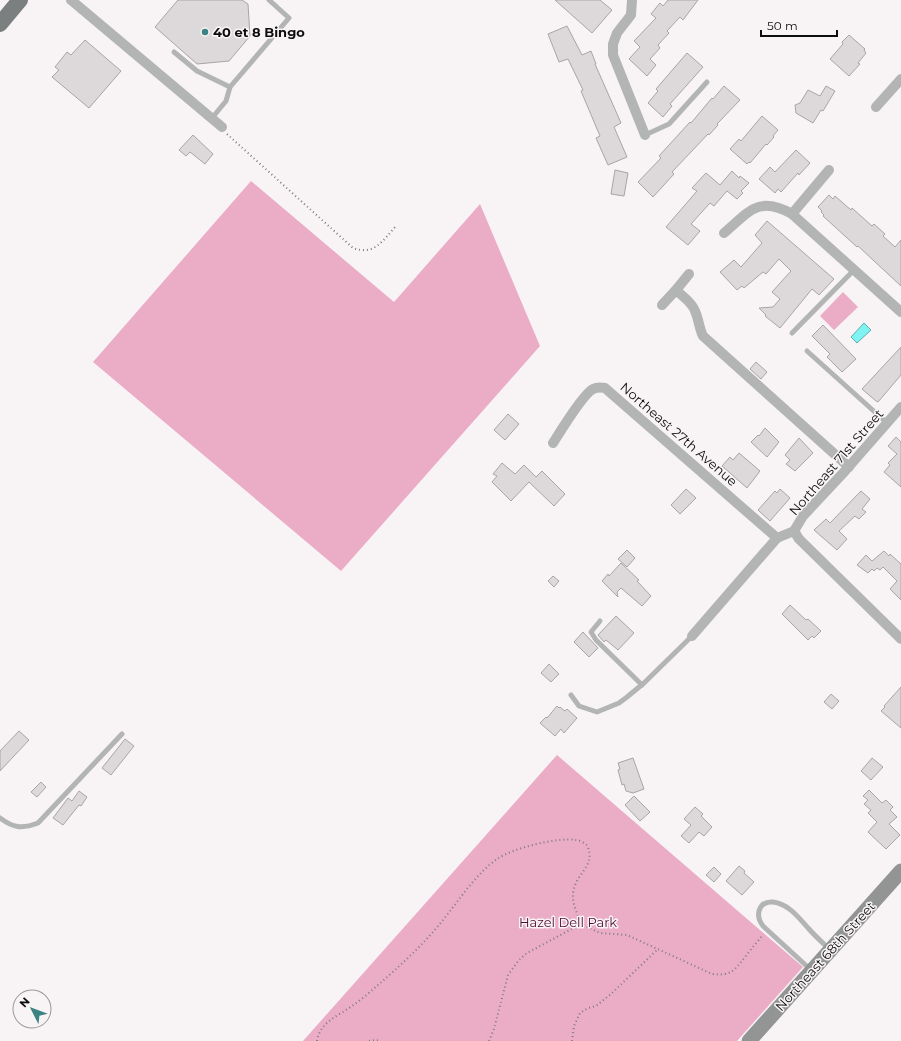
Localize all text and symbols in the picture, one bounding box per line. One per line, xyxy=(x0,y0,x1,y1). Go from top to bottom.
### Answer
scale bar xyxy=(761,12,837,38)
text: 50 m xyxy=(767,18,798,33)
place label: 40 et 8 Bingo xyxy=(213,24,305,40)
marker: 40 et 8 Bingo xyxy=(200,27,210,37)
street label: Northeast 27th Avenue xyxy=(617,379,741,489)
street label: Northeast 71st Street xyxy=(786,406,886,518)
street label: Northeast 68th Street xyxy=(772,898,878,1014)
park label: Hazel Dell Park xyxy=(519,914,617,930)
north arrow xyxy=(12,989,52,1029)
text: N xyxy=(16,994,33,1010)

